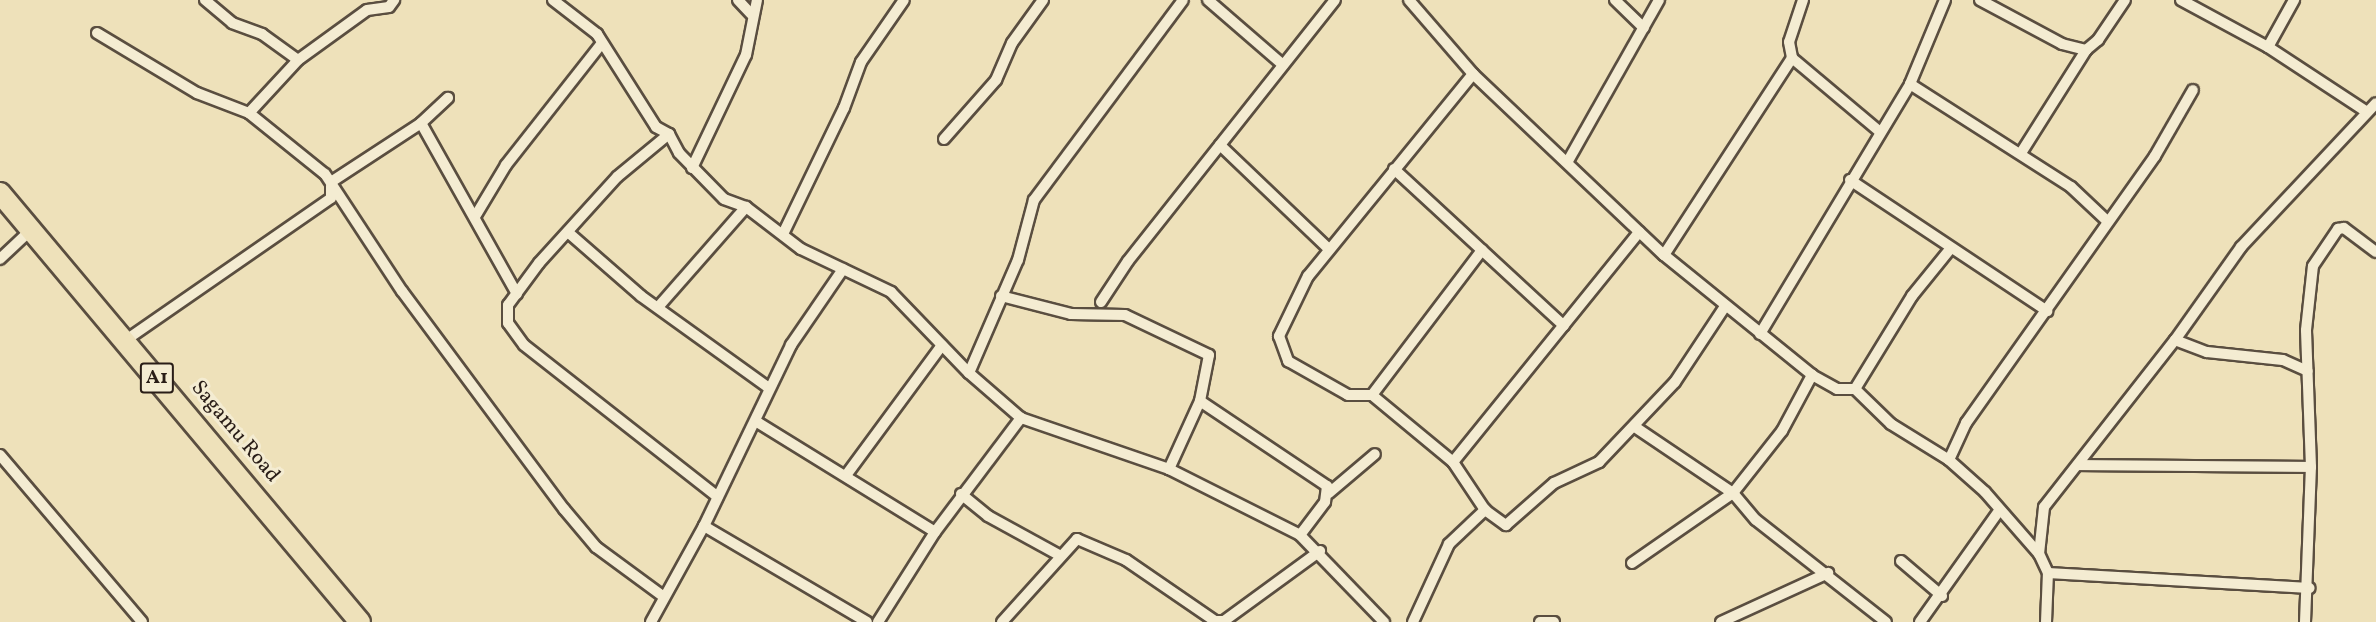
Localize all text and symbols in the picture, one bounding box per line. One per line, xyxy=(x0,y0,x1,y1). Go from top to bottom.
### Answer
road number: A1 xyxy=(139,361,175,395)
street label: Sagamu Road xyxy=(185,376,285,488)

